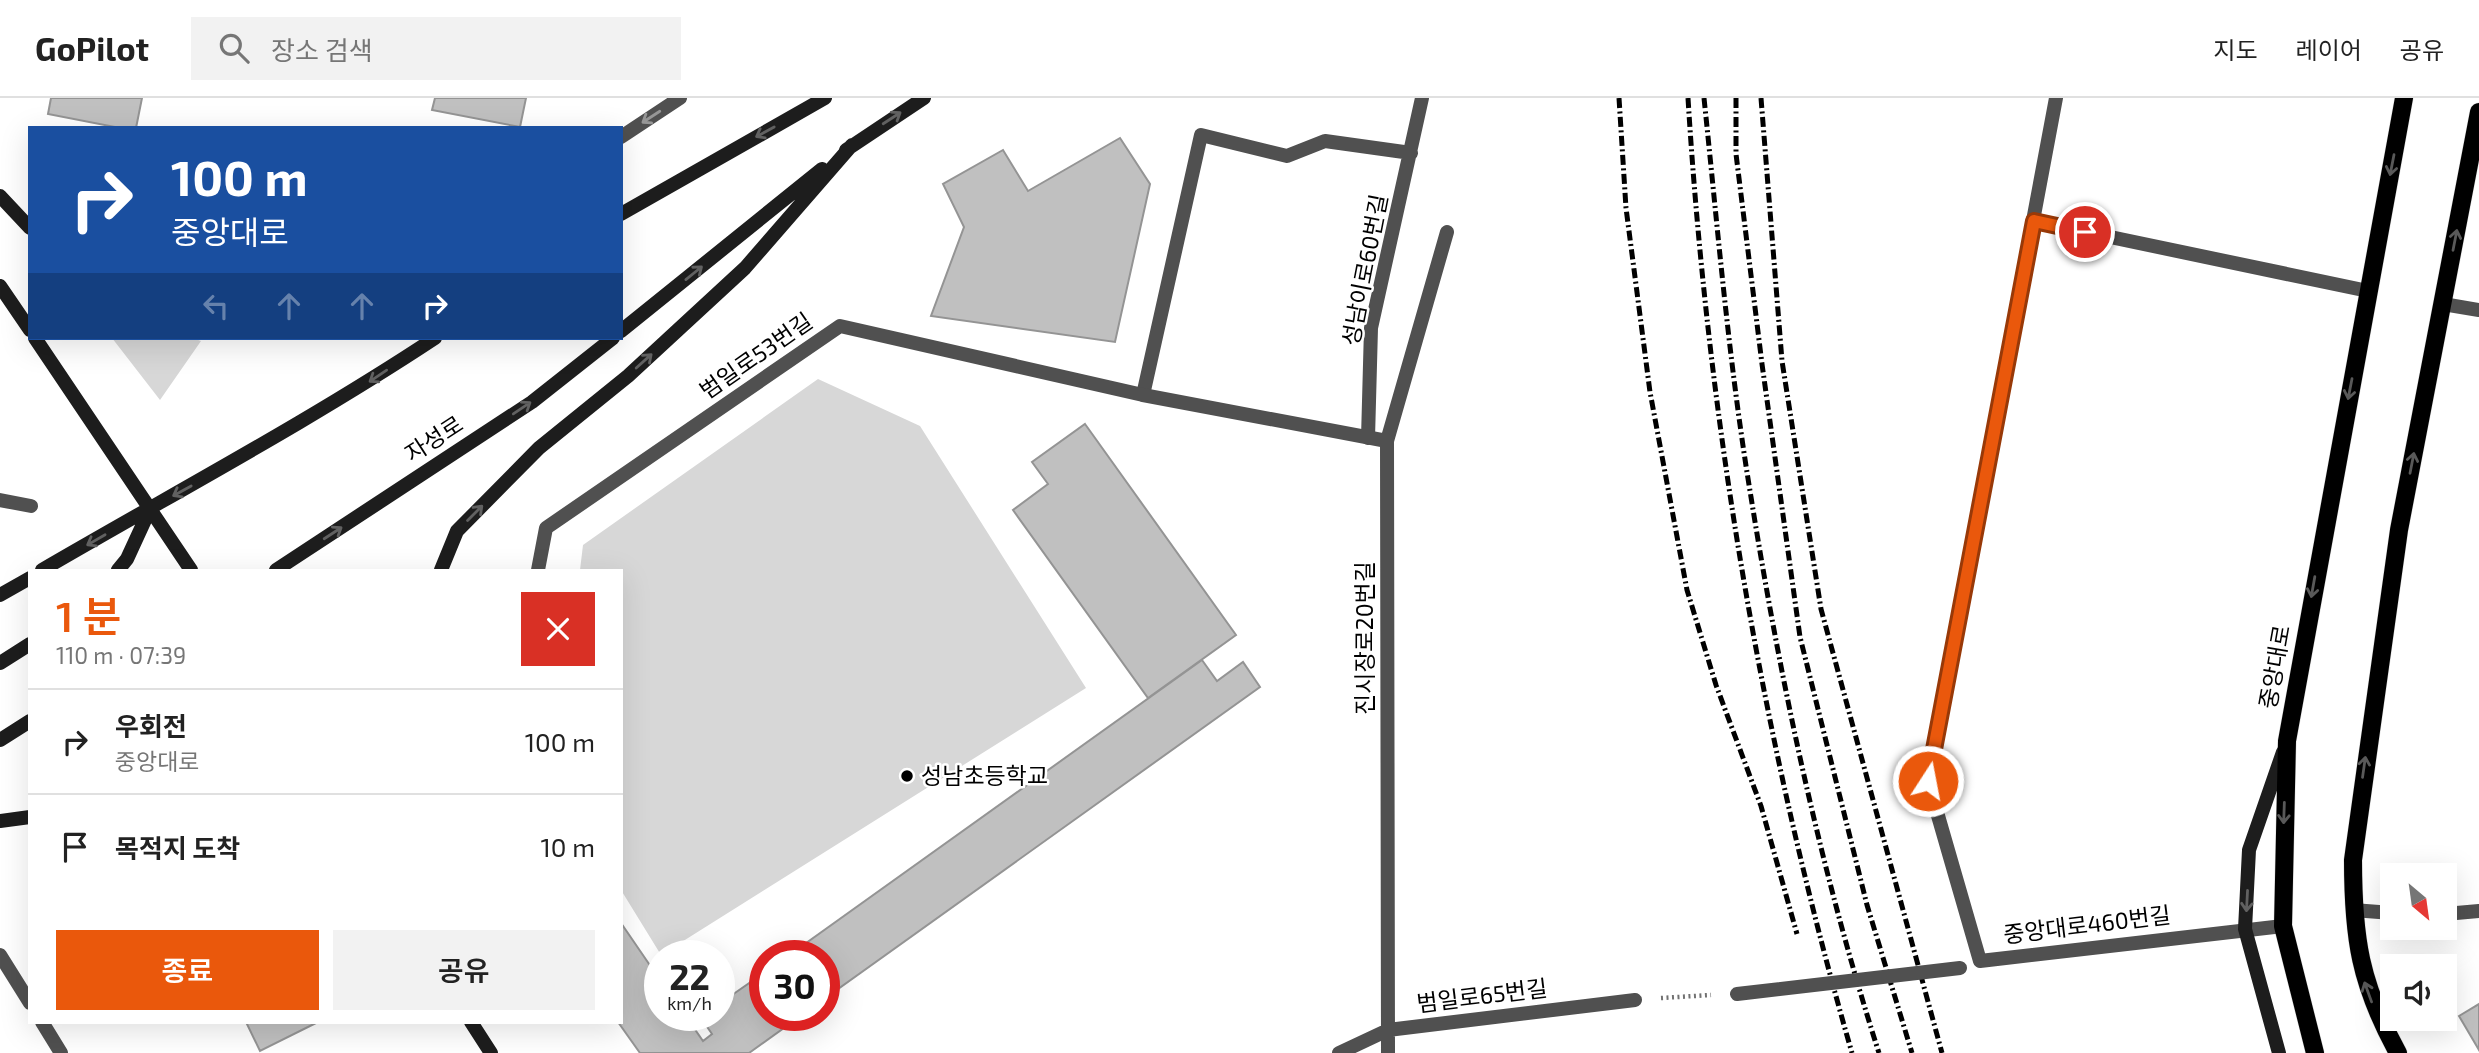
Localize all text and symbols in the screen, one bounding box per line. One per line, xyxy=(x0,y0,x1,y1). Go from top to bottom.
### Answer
search box xyxy=(191,17,681,80)
text: GoPilot xyxy=(35,28,149,68)
icon: search xyxy=(215,29,253,67)
text: 장소 검색 xyxy=(271,34,373,65)
text: 지도 xyxy=(2213,35,2258,64)
text: 레이어 xyxy=(2296,35,2362,64)
text: 공유 xyxy=(2400,35,2444,64)
one-way arrow xyxy=(641,111,661,125)
one-way arrow xyxy=(882,111,902,125)
one-way arrow xyxy=(756,125,776,139)
text: 100 m xyxy=(171,147,308,206)
one-way arrow xyxy=(2384,153,2398,176)
icon: right xyxy=(56,154,147,245)
street label: 성남이로60번길 xyxy=(1336,192,1392,348)
pin xyxy=(2055,202,2115,262)
text: 중앙대로 xyxy=(171,212,289,250)
icon: arrive xyxy=(2066,213,2104,251)
one-way arrow xyxy=(2449,229,2462,251)
one-way arrow xyxy=(684,265,702,281)
icon: left xyxy=(197,287,235,325)
icon: ahead xyxy=(270,287,308,325)
icon: ahead xyxy=(343,287,381,325)
icon: right xyxy=(416,287,454,325)
street label: 범일로53번길 xyxy=(694,306,817,404)
one-way arrow xyxy=(635,353,653,369)
one-way arrow xyxy=(369,368,388,383)
one-way arrow xyxy=(2342,377,2356,400)
one-way arrow xyxy=(512,401,532,415)
street label: 자성로 xyxy=(399,409,468,467)
one-way arrow xyxy=(2405,452,2419,475)
one-way arrow xyxy=(172,485,193,498)
one-way arrow xyxy=(466,505,483,522)
one-way arrow xyxy=(323,526,342,541)
one-way arrow xyxy=(86,533,106,547)
street label: 진시장로20번길 xyxy=(1350,561,1378,715)
one-way arrow xyxy=(2306,575,2319,598)
text: 1 분 xyxy=(56,590,121,640)
button: close xyxy=(521,592,595,666)
street label: 중앙대로 xyxy=(2253,623,2295,711)
text: 110 m · 07:39 xyxy=(56,641,186,669)
text: 우회전 xyxy=(115,710,187,741)
icon: right xyxy=(56,723,94,761)
text: 100 m xyxy=(525,726,595,757)
position arrow xyxy=(1891,744,1965,818)
text: 중앙대로 xyxy=(115,747,200,775)
one-way arrow xyxy=(2358,756,2371,778)
place label: 성남초등학교 xyxy=(921,761,1048,789)
marker: 성남초등학교 xyxy=(899,768,915,784)
one-way arrow xyxy=(2278,801,2291,824)
icon: arrive xyxy=(56,828,94,866)
text: 10 m xyxy=(540,831,595,862)
text: 목적지 도착 xyxy=(115,832,240,863)
north arrow xyxy=(2380,863,2457,940)
map controls xyxy=(2380,863,2457,1031)
one-way arrow xyxy=(2240,889,2253,912)
street label: 중앙대로460번길 xyxy=(2002,900,2172,948)
button: 종료 xyxy=(56,930,319,1010)
button: 공유 xyxy=(333,930,595,1010)
speed limit sign: 30 xyxy=(749,940,840,1031)
button: sound xyxy=(2380,954,2457,1031)
text: 22 xyxy=(669,955,710,997)
street label: 범일로65번길 xyxy=(1415,973,1549,1017)
one-way arrow xyxy=(2361,981,2373,1003)
text: km/h xyxy=(667,992,712,1014)

